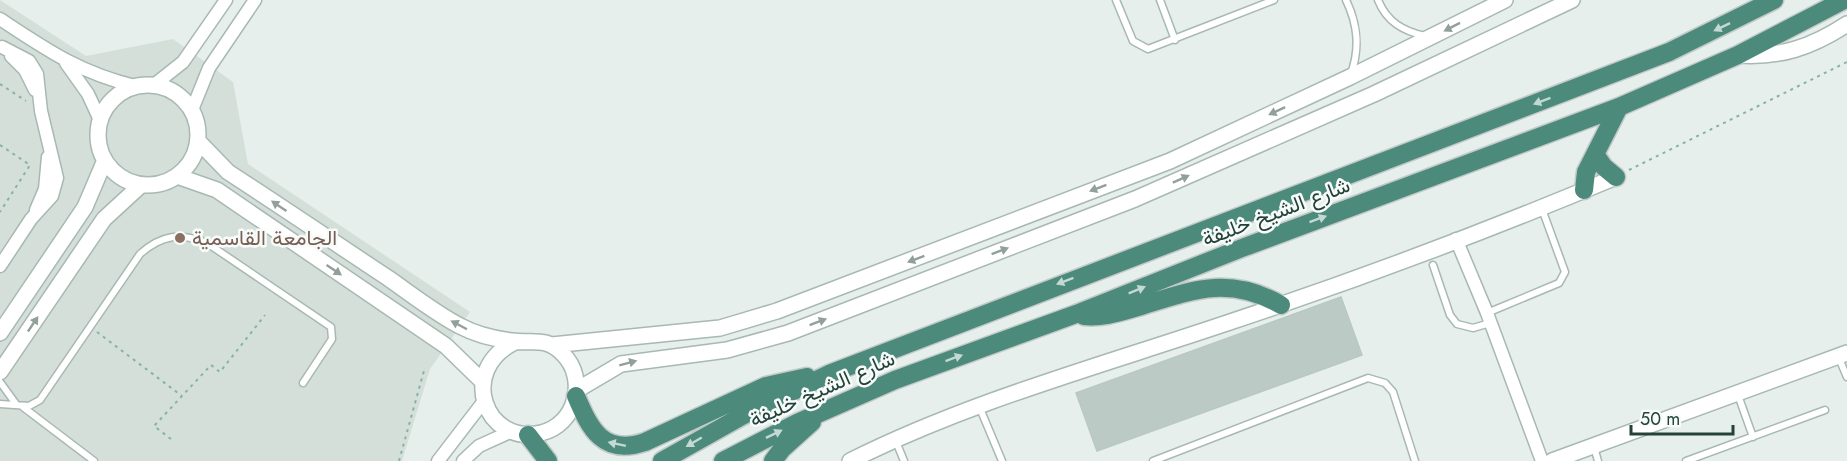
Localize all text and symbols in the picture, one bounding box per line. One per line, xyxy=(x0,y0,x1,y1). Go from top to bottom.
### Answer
one-way arrow xyxy=(1444,22,1461,32)
one-way arrow xyxy=(1714,22,1731,31)
one-way arrow xyxy=(1533,97,1551,107)
one-way arrow xyxy=(1268,106,1285,115)
street label: شارع الشيخ خليفة xyxy=(1198,170,1354,254)
one-way arrow xyxy=(1172,174,1190,184)
one-way arrow xyxy=(1089,184,1107,194)
one-way arrow xyxy=(271,200,288,211)
one-way arrow xyxy=(1310,214,1328,224)
place label: الجامعة القاسمية xyxy=(192,223,337,253)
marker: الجامعة القاسمية xyxy=(173,231,187,245)
one-way arrow xyxy=(991,246,1009,256)
one-way arrow xyxy=(907,254,925,264)
one-way arrow xyxy=(326,264,342,275)
one-way arrow xyxy=(1056,277,1074,287)
one-way arrow xyxy=(1128,285,1146,295)
one-way arrow xyxy=(27,316,38,332)
one-way arrow xyxy=(809,316,827,326)
one-way arrow xyxy=(451,320,468,330)
street label: شارع الشيخ خليفة xyxy=(744,343,900,435)
one-way arrow xyxy=(945,353,963,363)
one-way arrow xyxy=(620,358,638,367)
scale bar xyxy=(1631,398,1733,436)
text: 50 m xyxy=(1640,406,1680,432)
one-way arrow xyxy=(766,429,783,438)
one-way arrow xyxy=(685,437,702,447)
one-way arrow xyxy=(608,439,627,448)

